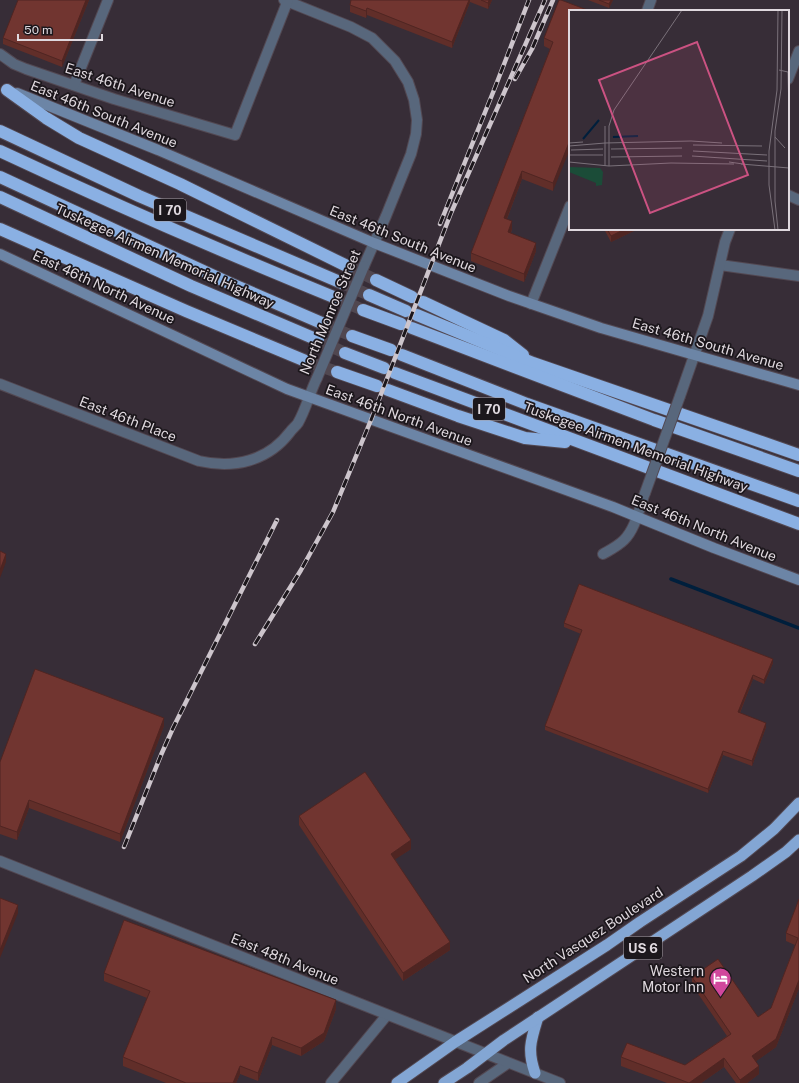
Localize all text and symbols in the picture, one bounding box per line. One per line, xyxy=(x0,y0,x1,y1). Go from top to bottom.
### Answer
inset map xyxy=(569,10,789,230)
scale bar xyxy=(18,16,102,42)
text: 50 m xyxy=(24,23,52,37)
street label: East 46th Avenue xyxy=(63,60,177,110)
street label: East 46th South Avenue xyxy=(28,77,180,151)
road number: I 70 xyxy=(154,199,186,221)
street label: Tuskegee Airmen Memorial Highway xyxy=(53,200,277,312)
street label: East 46th South Avenue xyxy=(327,202,479,276)
street label: East 46th North Avenue xyxy=(30,247,178,327)
street label: North Monroe Street xyxy=(296,247,364,377)
street label: East 46th South Avenue xyxy=(630,315,786,373)
street label: East 46th North Avenue xyxy=(323,381,475,449)
street label: East 46th Place xyxy=(77,393,179,445)
road number: I 70 xyxy=(473,398,505,420)
street label: Tuskegee Airmen Memorial Highway xyxy=(522,399,751,495)
street label: East 46th North Avenue xyxy=(629,492,779,564)
street label: North Vasquez Boulevard xyxy=(520,884,666,986)
street label: East 48th Avenue xyxy=(229,930,341,988)
road number: US 6 xyxy=(624,937,662,959)
place label: Western Motor Inn xyxy=(642,963,704,995)
hotel icon: Western Motor Inn xyxy=(707,966,733,999)

